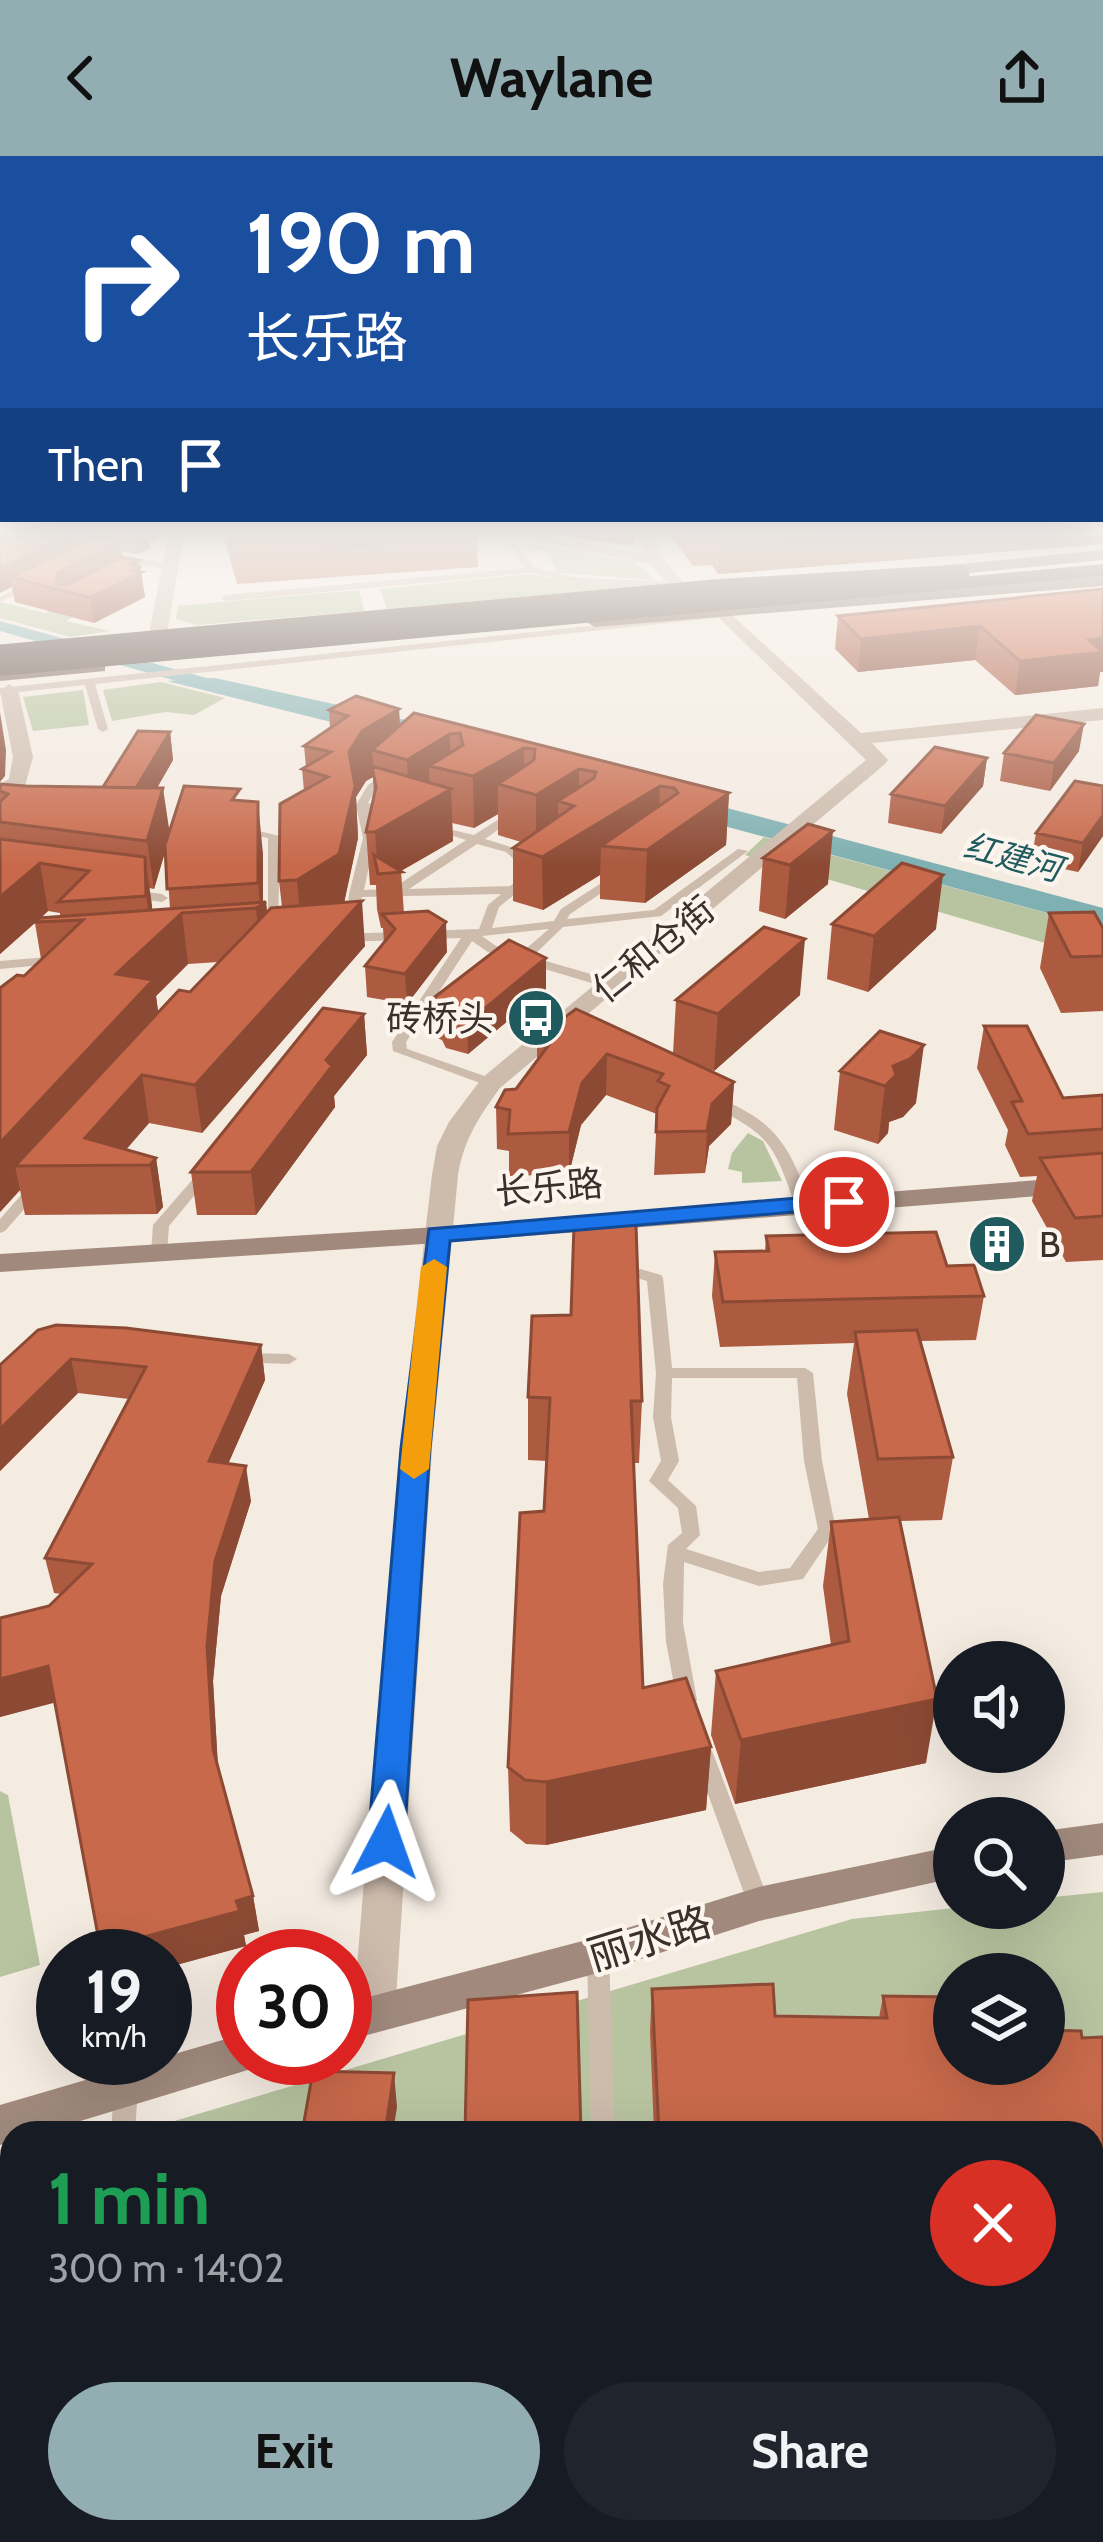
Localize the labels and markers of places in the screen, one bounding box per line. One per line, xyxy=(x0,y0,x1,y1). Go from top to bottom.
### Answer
bus stop icon: 砖桥头 xyxy=(505,987,567,1049)
place label: 砖桥头 xyxy=(386,996,494,1040)
pin xyxy=(793,1151,895,1253)
building icon: B xyxy=(966,1213,1028,1275)
place label: B xyxy=(1039,1222,1061,1266)

